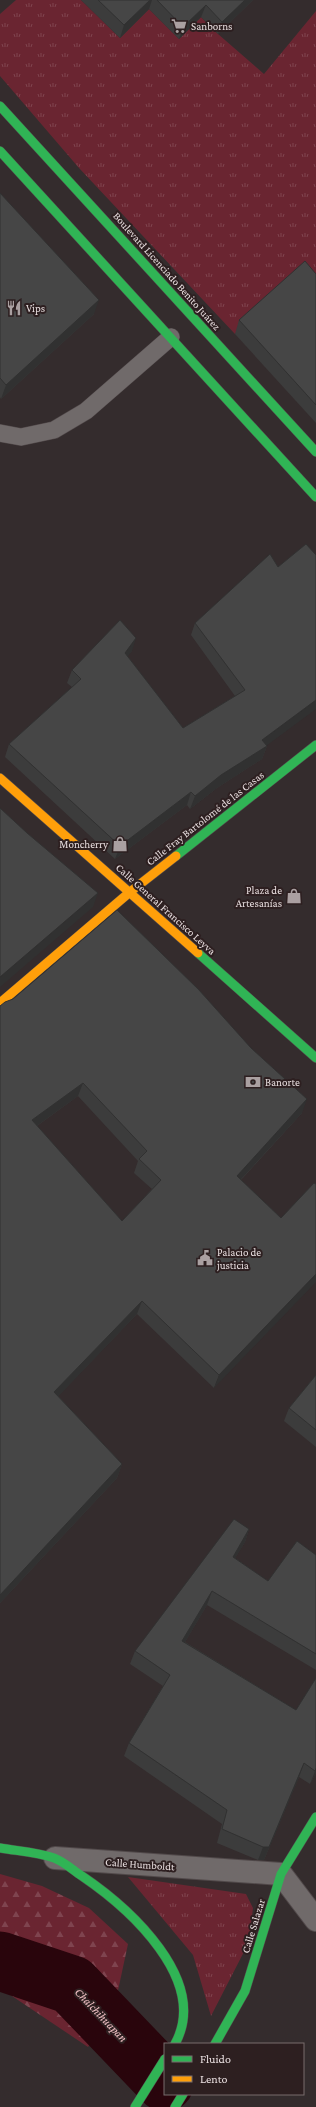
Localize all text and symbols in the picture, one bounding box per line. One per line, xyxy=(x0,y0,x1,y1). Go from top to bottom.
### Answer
supermarket icon: Sanborns xyxy=(170,17,188,35)
place label: Sanborns xyxy=(191,20,232,32)
street label: Boulevard Licenciado Benito Juárez xyxy=(110,210,223,333)
restaurant icon: Vips xyxy=(5,299,23,317)
place label: Vips xyxy=(26,302,45,315)
street label: Calle Fray Bartolomé de las Casas xyxy=(144,768,267,868)
shop icon: Moncherry xyxy=(111,835,129,853)
place label: Moncherry xyxy=(59,838,109,851)
street label: Calle General Francisco Leyva xyxy=(113,861,218,958)
place label: Plaza de Artesanías xyxy=(236,884,282,909)
shop icon: Plaza de Artesanías xyxy=(285,887,303,905)
bank icon: Banorte xyxy=(244,1073,262,1091)
place label: Banorte xyxy=(265,1076,300,1088)
place label: Palacio de justicia xyxy=(216,1246,261,1272)
public building icon: Palacio de justicia xyxy=(196,1249,214,1267)
street label: Calle Humboldt xyxy=(105,1856,175,1872)
street label: Calle Salazar xyxy=(239,1897,267,1955)
water label: Chalchihuapan xyxy=(72,1985,130,2045)
legend xyxy=(164,2043,304,2095)
text: Fluido xyxy=(200,2052,231,2066)
text: Lento xyxy=(200,2072,228,2086)

